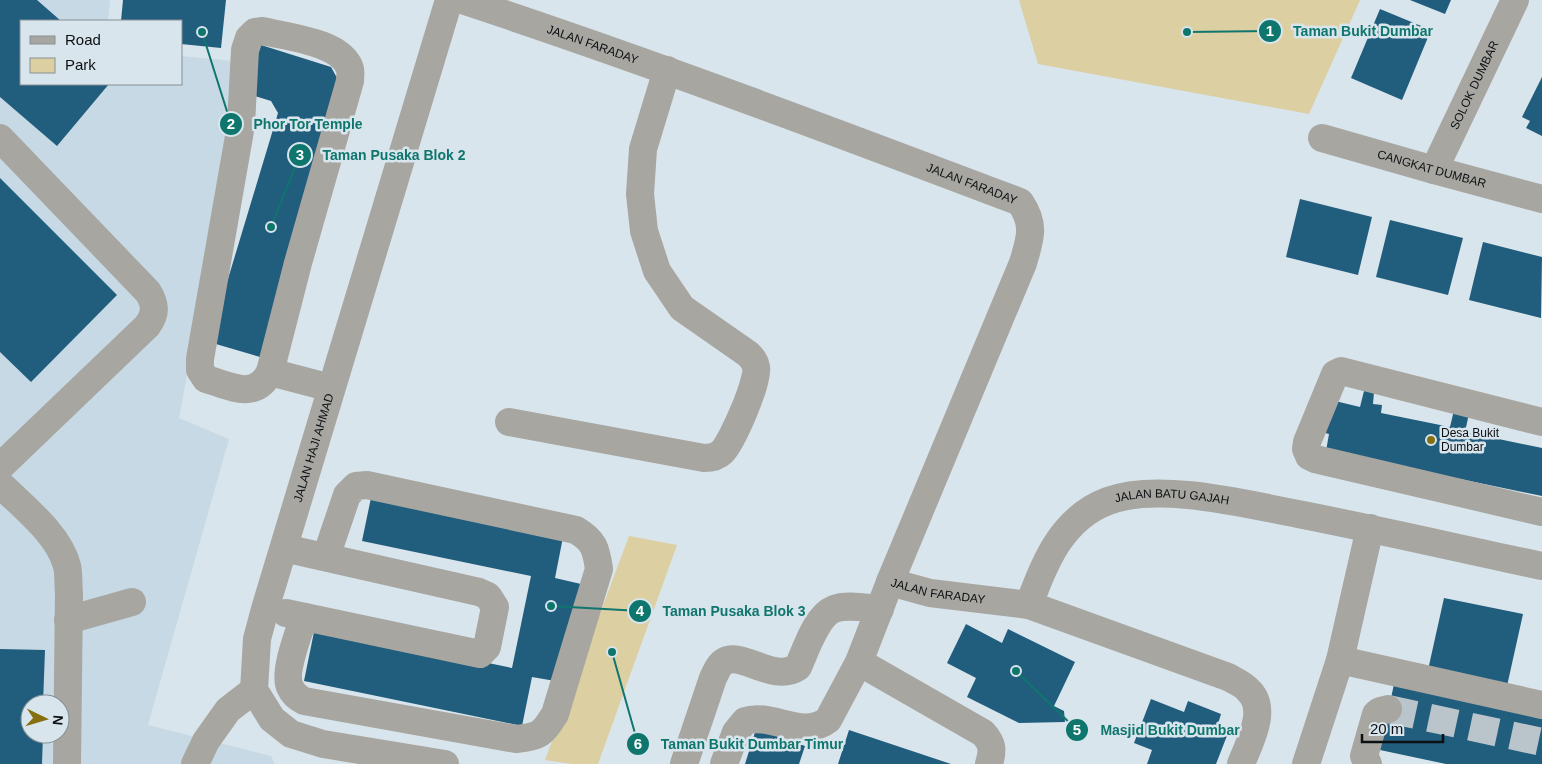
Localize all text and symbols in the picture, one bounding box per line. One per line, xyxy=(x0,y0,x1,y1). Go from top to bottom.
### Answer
callout: Taman Bukit Dumbar xyxy=(1258,17,1443,46)
legend xyxy=(20,20,182,85)
street label: JALAN FARADAY xyxy=(545,22,640,67)
text: 1 xyxy=(1266,22,1274,39)
text: Taman Bukit Dumbar xyxy=(1293,23,1433,39)
text: Road xyxy=(65,31,101,48)
street label: SOLOK DUMBAR xyxy=(1447,38,1502,132)
text: Park xyxy=(65,56,96,73)
callout: Phor Tor Temple xyxy=(219,109,373,138)
text: 2 xyxy=(227,115,235,132)
text: Phor Tor Temple xyxy=(253,116,363,132)
callout: Taman Pusaka Blok 2 xyxy=(288,141,476,170)
text: 3 xyxy=(296,146,304,163)
text: Taman Pusaka Blok 2 xyxy=(323,147,466,163)
street label: CANGKAT DUMBAR xyxy=(1376,147,1488,191)
street label: JALAN FARADAY xyxy=(925,160,1019,207)
street label: JALAN HAJI AHMAD xyxy=(291,391,337,504)
place label: Desa Bukit Dumbar xyxy=(1441,426,1500,454)
marker: Desa Bukit Dumbar xyxy=(1425,434,1437,446)
street label: JALAN BATU GAJAH xyxy=(1113,487,1230,508)
street label: JALAN FARADAY xyxy=(889,576,986,607)
callout: Taman Pusaka Blok 3 xyxy=(627,597,815,626)
text: 4 xyxy=(636,602,645,619)
text: Taman Pusaka Blok 3 xyxy=(663,603,806,619)
north arrow xyxy=(20,694,70,744)
scale bar xyxy=(1362,712,1443,744)
text: N xyxy=(50,714,66,726)
callout: Masjid Bukit Dumbar xyxy=(1065,715,1249,744)
text: 20 m xyxy=(1370,720,1403,737)
text: 5 xyxy=(1073,721,1081,738)
text: Masjid Bukit Dumbar xyxy=(1100,722,1240,738)
callout: Taman Bukit Dumbar Timur xyxy=(626,730,853,759)
text: 6 xyxy=(634,735,642,752)
text: Taman Bukit Dumbar Timur xyxy=(661,736,844,752)

